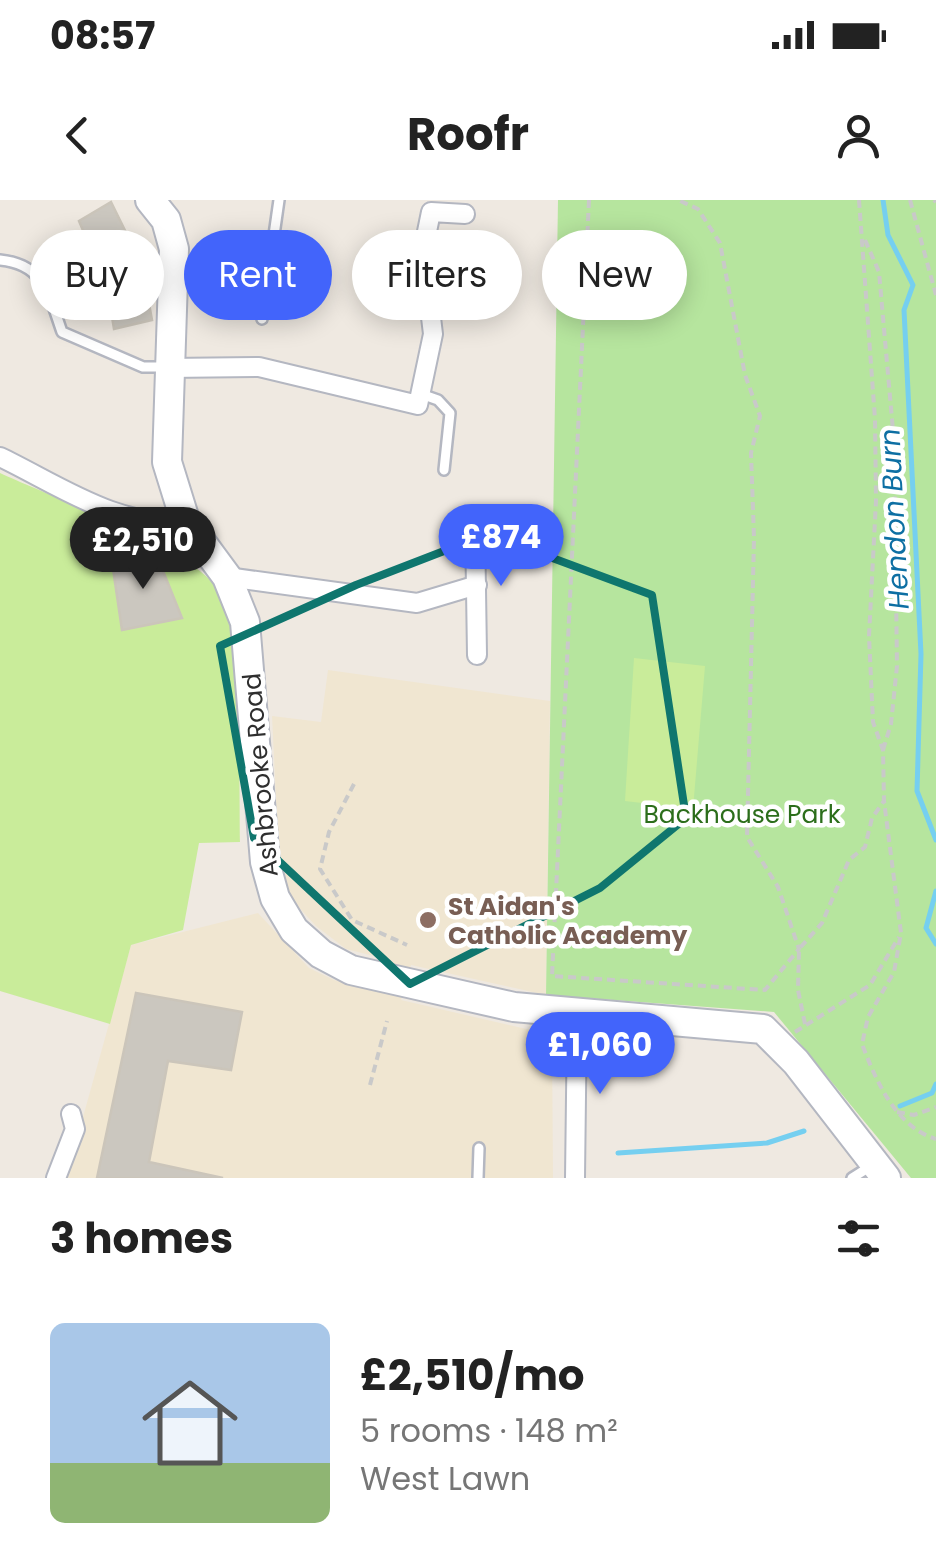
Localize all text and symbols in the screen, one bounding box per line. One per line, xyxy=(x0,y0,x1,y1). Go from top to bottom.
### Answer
text: 08:57 xyxy=(50,9,155,62)
text: Roofr xyxy=(407,103,529,166)
icon: back xyxy=(50,108,105,163)
icon: person xyxy=(831,108,886,163)
chip: Buy xyxy=(30,230,164,320)
chip: Rent xyxy=(184,230,332,320)
chip: Filters xyxy=(352,230,522,320)
chip: New xyxy=(542,230,687,320)
water label: Hendon Burn xyxy=(870,427,919,610)
pin: £874 xyxy=(442,504,560,589)
pin: £2,510 xyxy=(62,507,224,592)
text: £874 xyxy=(461,514,541,559)
text: £2,510 xyxy=(92,517,194,562)
street label: Ashbrooke Road xyxy=(234,672,287,878)
park label: Backhouse Park xyxy=(643,797,841,832)
place label: St Aidan's Catholic Academy xyxy=(448,889,688,953)
marker: St Aidan's Catholic Academy xyxy=(417,909,439,931)
pin: £1,060 xyxy=(519,1012,681,1097)
text: £1,060 xyxy=(548,1022,652,1067)
text: 3 homes xyxy=(50,1209,233,1268)
icon: filters xyxy=(831,1211,886,1266)
text: £2,510/mo xyxy=(360,1346,585,1405)
icon: home xyxy=(130,1363,250,1483)
text: 5 rooms · 148 m² xyxy=(360,1408,618,1453)
text: West Lawn xyxy=(360,1456,530,1501)

